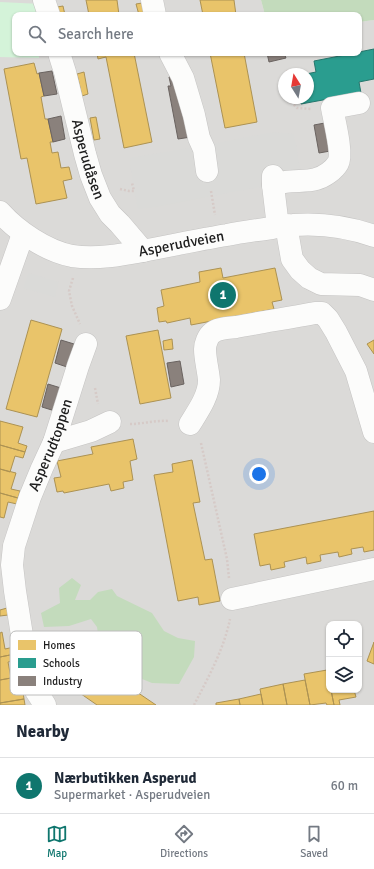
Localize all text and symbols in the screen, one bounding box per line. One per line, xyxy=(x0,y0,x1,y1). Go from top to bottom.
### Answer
search box xyxy=(12,12,362,56)
icon: search xyxy=(26,23,48,45)
text: Search here xyxy=(58,25,134,43)
north arrow xyxy=(278,68,314,104)
street label: Asperudåsen xyxy=(68,117,109,202)
street label: Asperudveien xyxy=(137,227,225,261)
pin: 1 xyxy=(210,280,236,310)
street label: Asperudtoppen xyxy=(24,397,76,494)
your location xyxy=(249,464,269,484)
map controls xyxy=(326,621,362,693)
button: locate xyxy=(326,621,362,657)
legend xyxy=(10,631,142,695)
text: Homes xyxy=(43,639,75,652)
text: Schools xyxy=(43,657,80,670)
button: layers xyxy=(326,657,362,693)
text: Industry xyxy=(43,675,83,688)
text: Nearby xyxy=(16,721,69,742)
text: Nærbutikken Asperud xyxy=(54,769,196,787)
text: 1 xyxy=(25,778,33,794)
text: 60 m xyxy=(331,778,358,794)
text: Supermarket · Asperudveien xyxy=(54,787,210,803)
tab: Map xyxy=(46,823,68,860)
tab: Directions xyxy=(160,823,208,860)
tab: Saved xyxy=(300,823,328,860)

